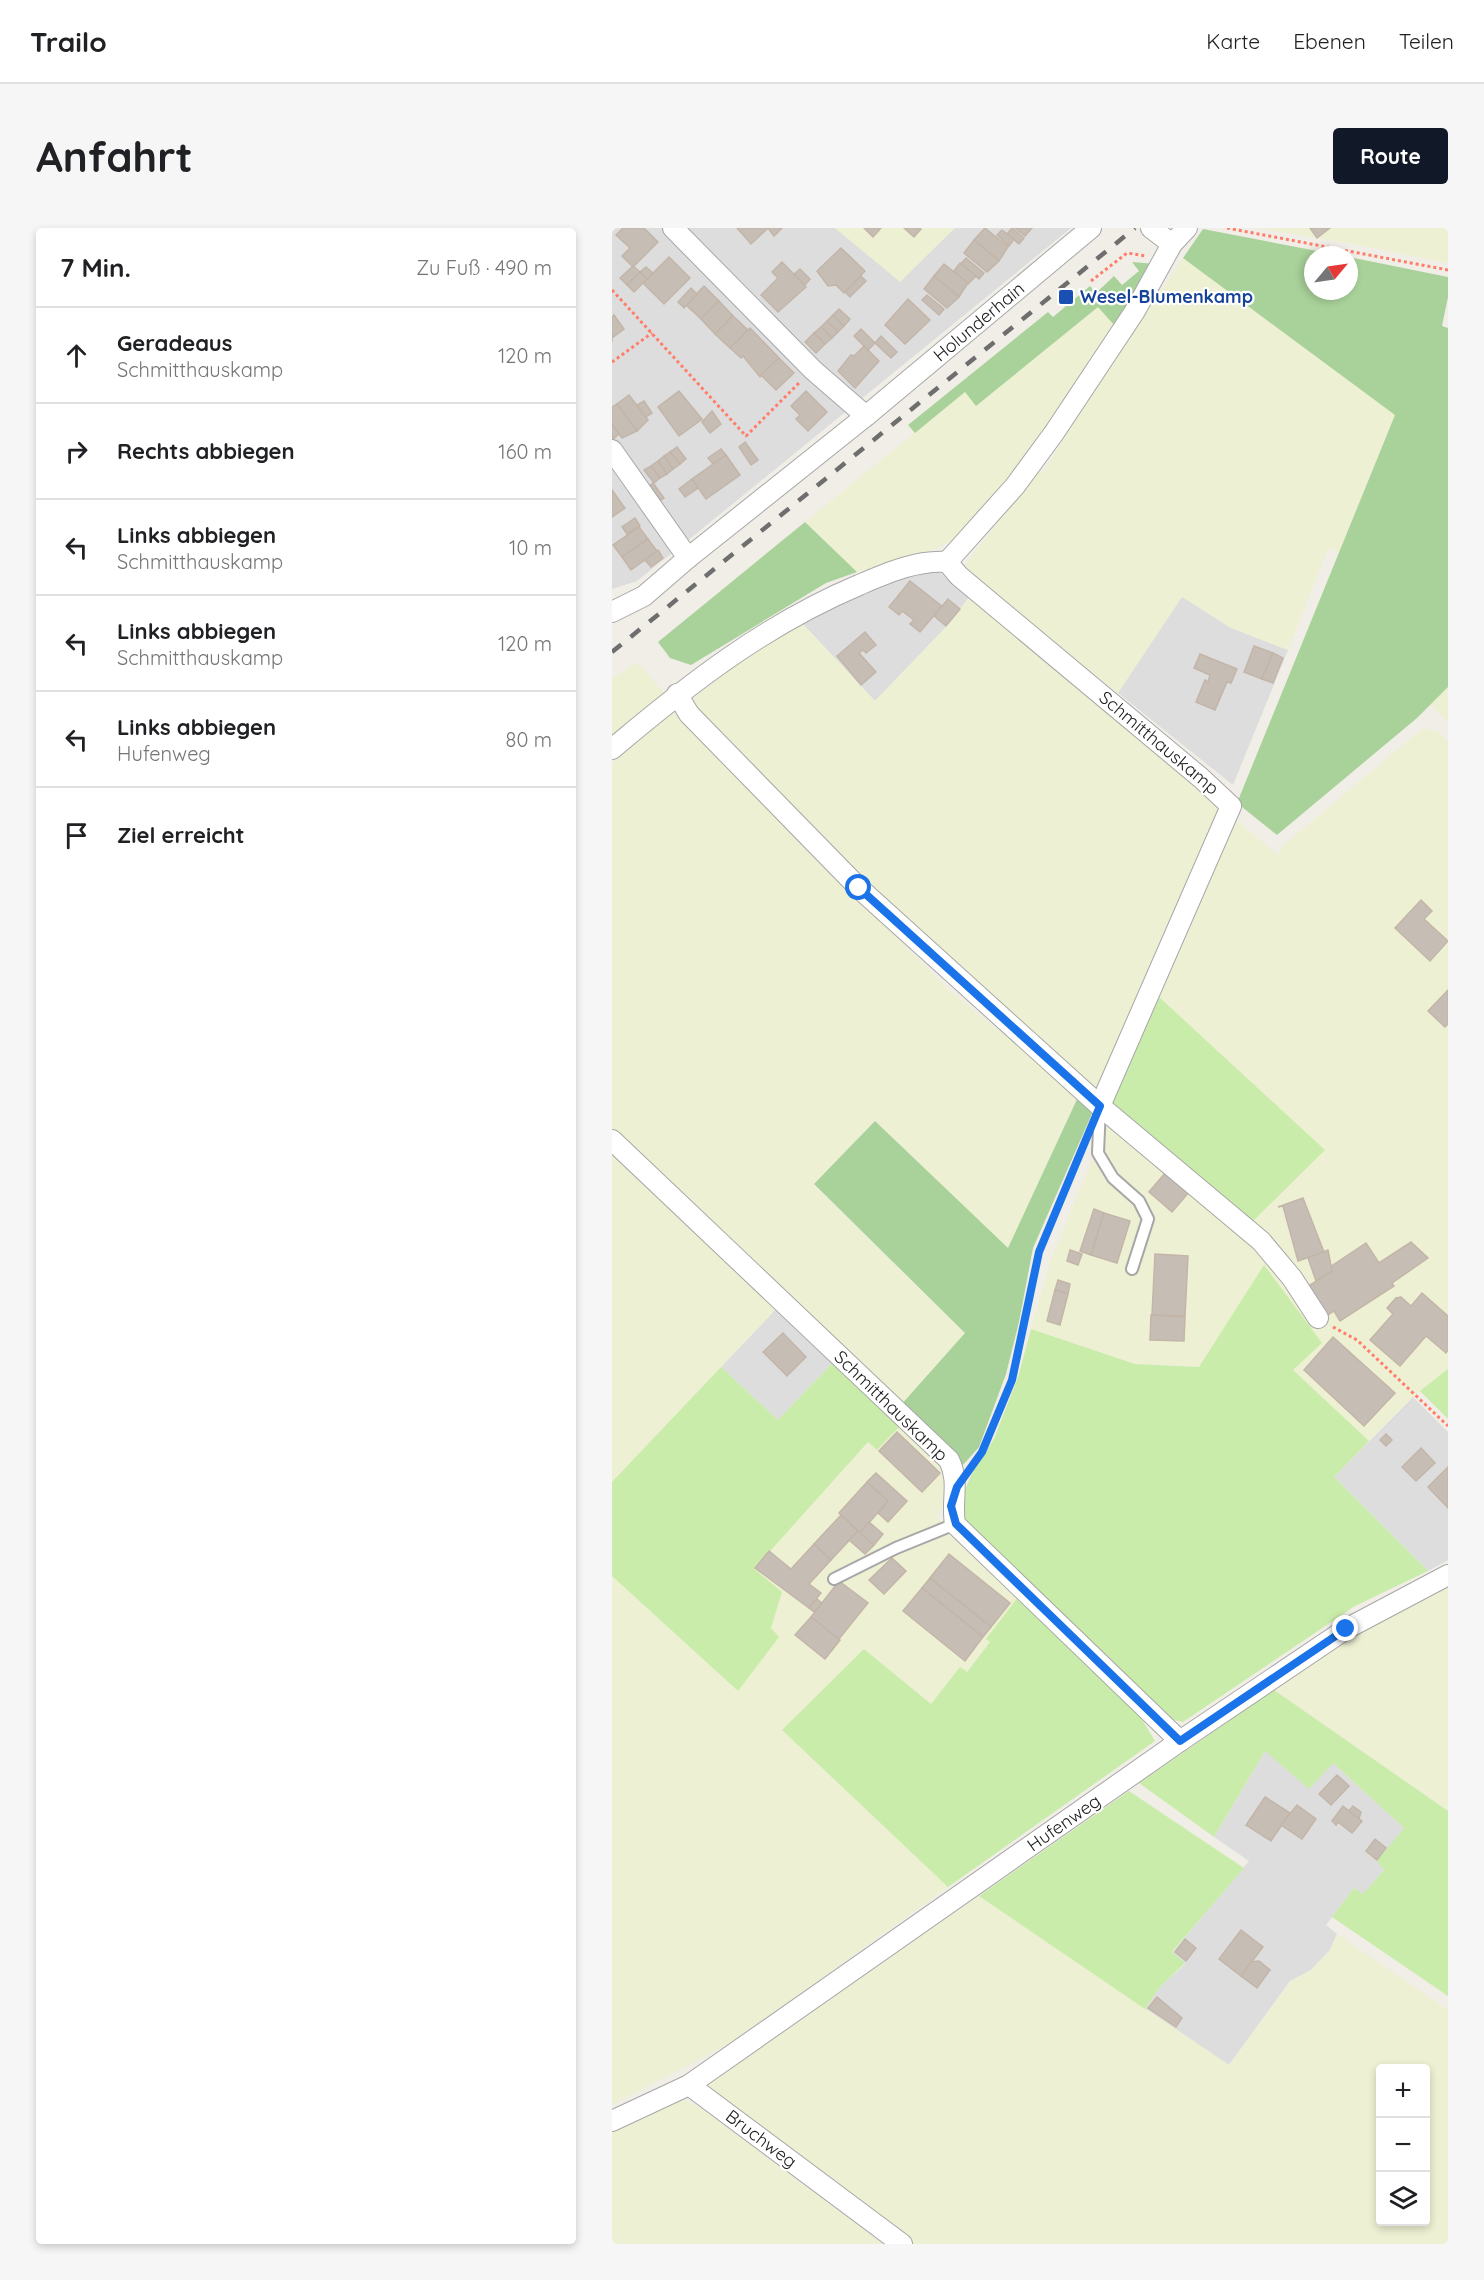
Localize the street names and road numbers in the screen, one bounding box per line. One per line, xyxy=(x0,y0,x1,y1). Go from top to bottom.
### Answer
street label: Holunderhain xyxy=(928,277,1029,366)
street label: Schmitthauskamp xyxy=(1095,686,1224,800)
street label: Schmitthauskamp xyxy=(830,1345,953,1466)
street label: Hufenweg xyxy=(1023,1789,1105,1856)
street label: Bruchweg xyxy=(721,2104,801,2173)

